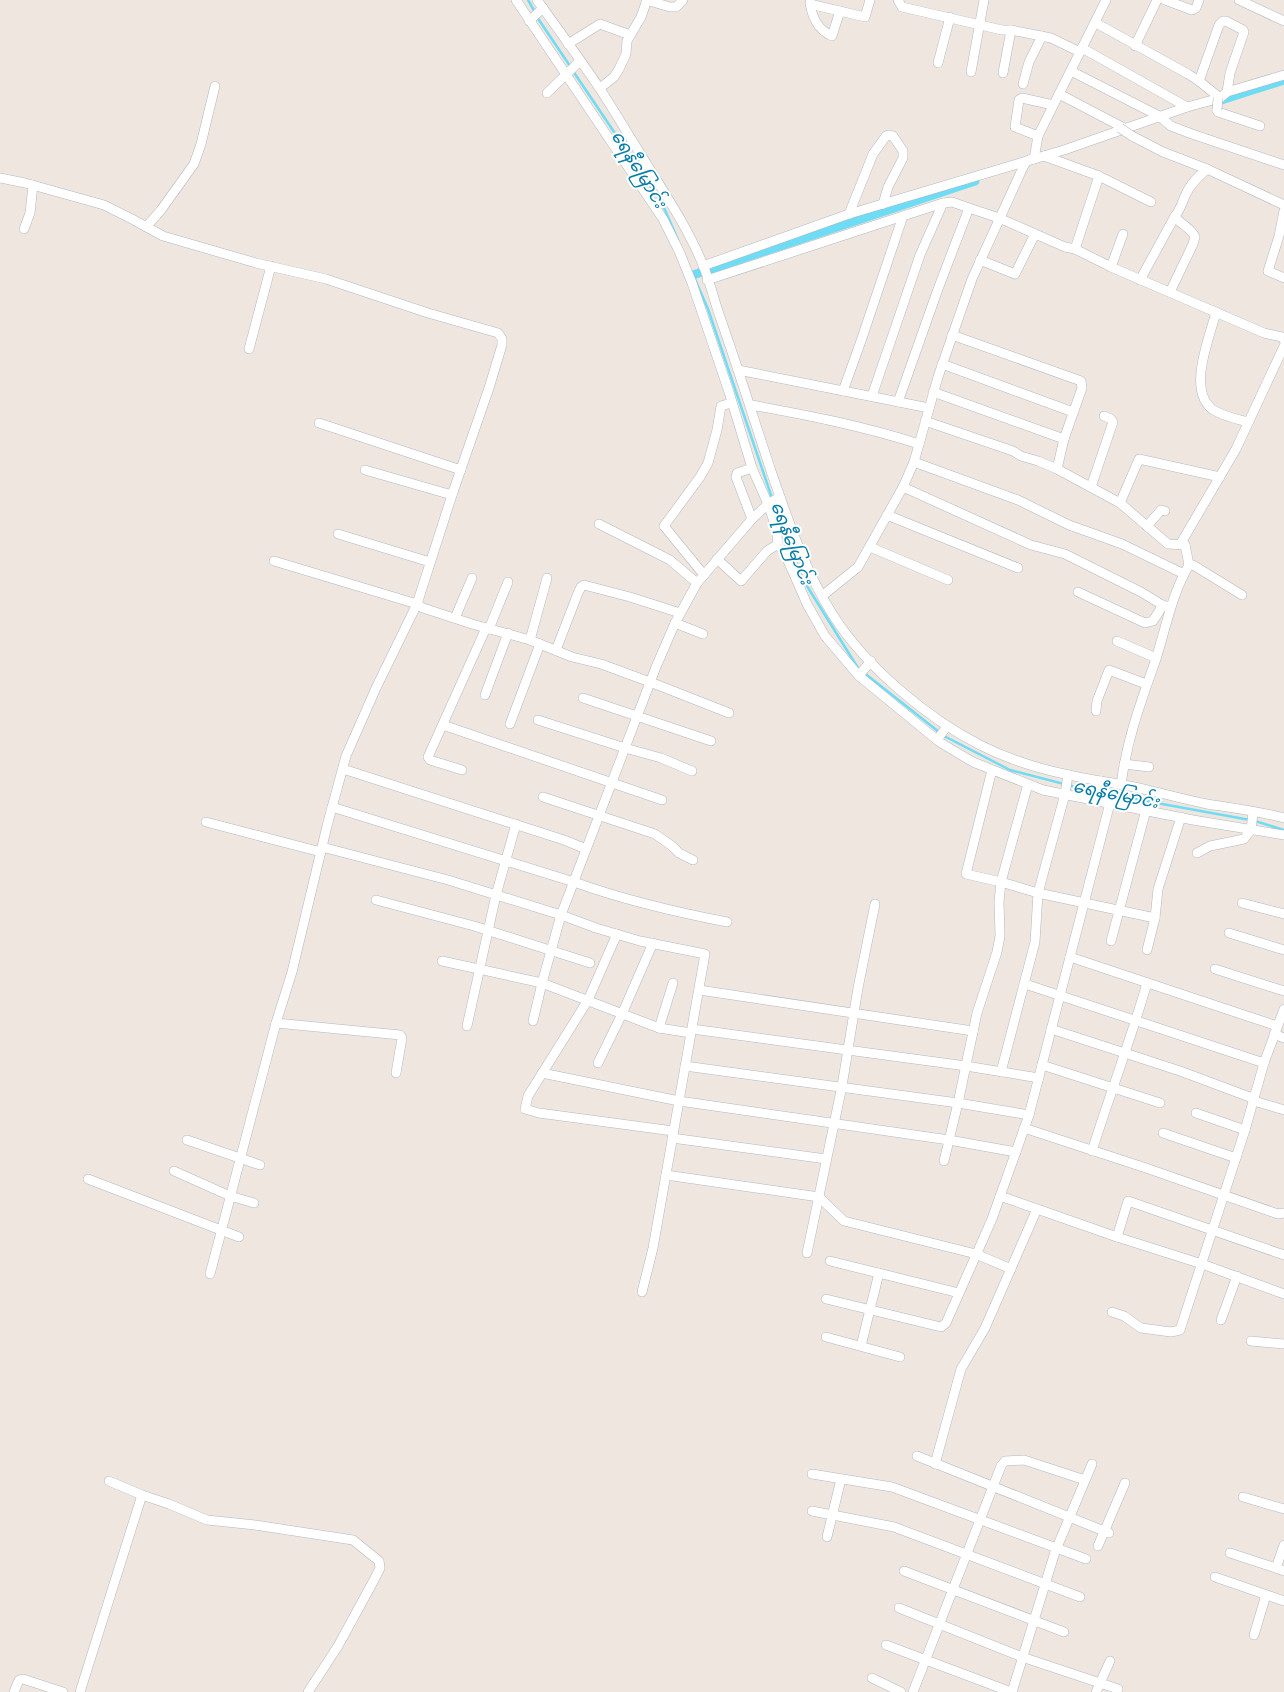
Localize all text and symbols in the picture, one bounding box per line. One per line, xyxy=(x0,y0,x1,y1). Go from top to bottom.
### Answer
water label: ရေနီမြောင်း xyxy=(603,125,674,215)
water label: ရေနီမြောင်း xyxy=(762,498,820,591)
water label: ရေနီမြောင်း xyxy=(1070,773,1163,817)

